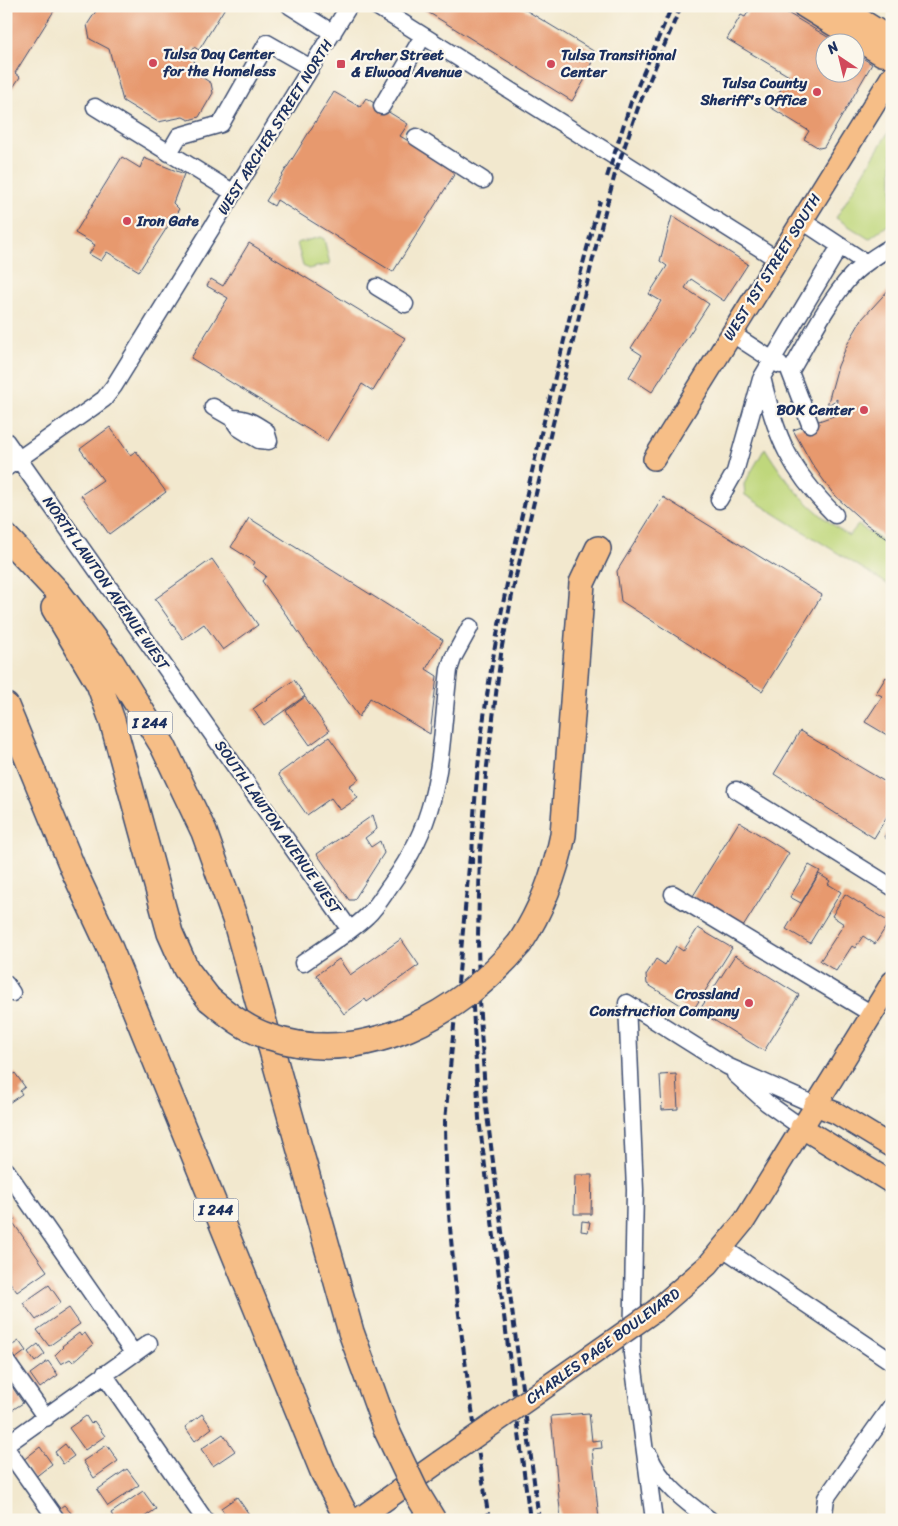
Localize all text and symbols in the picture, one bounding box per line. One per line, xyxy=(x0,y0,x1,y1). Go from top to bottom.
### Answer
north arrow xyxy=(816,32,866,82)
street label: WEST ARCHER STREET NORTH xyxy=(210,34,340,220)
text: N xyxy=(821,35,844,61)
place label: Tulsa Day Center for the Homeless xyxy=(163,41,277,84)
place label: Archer Street & Elwood Avenue xyxy=(350,42,463,85)
place label: Tulsa Transitional Center xyxy=(560,42,677,85)
marker: Tulsa Day Center for the Homeless xyxy=(147,57,159,69)
marker: Archer Street & Elwood Avenue xyxy=(335,58,347,70)
marker: Tulsa Transitional Center xyxy=(545,58,557,70)
place label: Tulsa County Sheriff's Office xyxy=(699,70,808,113)
marker: Tulsa County Sheriff's Office xyxy=(811,86,823,98)
street label: WEST 1ST STREET SOUTH xyxy=(716,188,828,346)
place label: Iron Gate xyxy=(136,208,200,234)
marker: Iron Gate xyxy=(121,215,133,227)
place label: BOK Center xyxy=(777,397,856,423)
marker: BOK Center xyxy=(858,404,870,416)
street label: NORTH LAWTON AVENUE WEST xyxy=(36,490,177,677)
road number: I 244 xyxy=(128,711,172,734)
street label: SOUTH LAWTON AVENUE WEST xyxy=(208,734,349,921)
place label: Crossland Construction Company xyxy=(589,981,741,1024)
marker: Crossland Construction Company xyxy=(743,997,755,1009)
road number: I 244 xyxy=(194,1198,238,1222)
street label: CHARLES PAGE BOULEVARD xyxy=(520,1281,686,1411)

